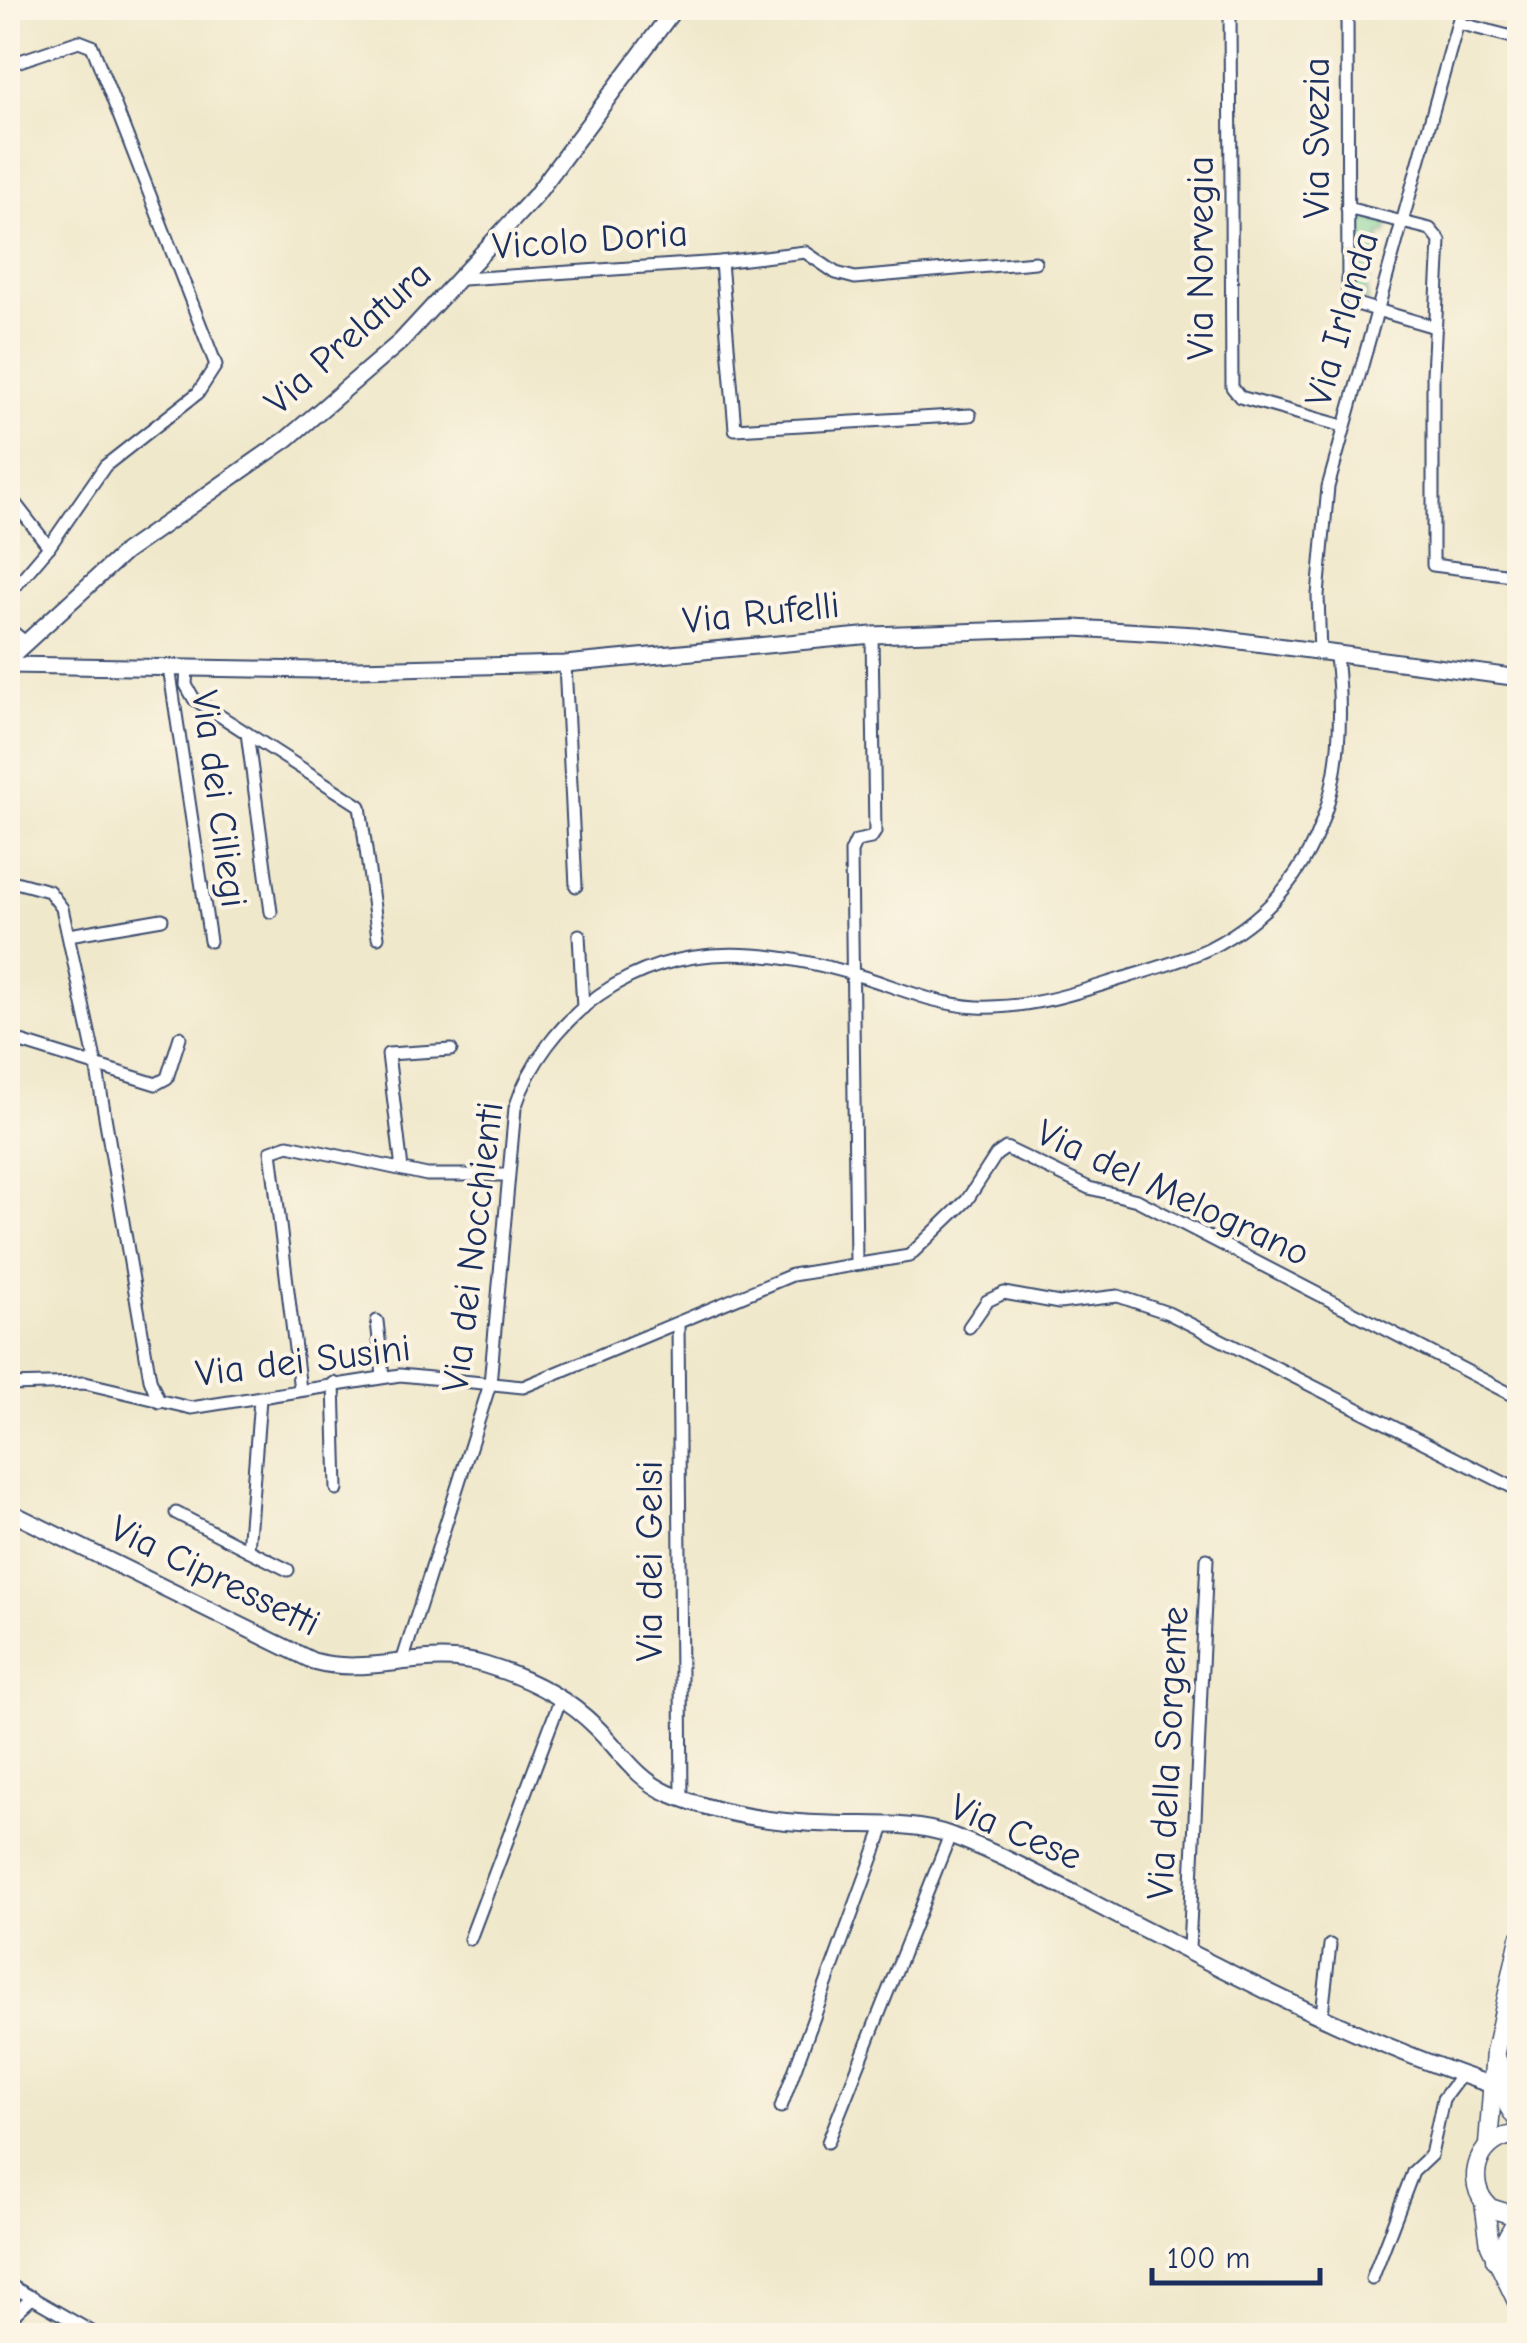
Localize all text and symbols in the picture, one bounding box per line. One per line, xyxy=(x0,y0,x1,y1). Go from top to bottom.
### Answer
street label: Via Svezia xyxy=(1295,57,1339,219)
street label: Via Norvegia xyxy=(1179,156,1223,360)
street label: Vicolo Doria xyxy=(491,211,689,269)
street label: Via Irlanda xyxy=(1296,226,1388,412)
street label: Via Prelatura xyxy=(256,252,440,424)
street label: Via Rufelli xyxy=(680,583,842,643)
street label: Via dei Ciliegi xyxy=(182,688,256,910)
street label: Via dei Nocchienti xyxy=(433,1099,513,1395)
street label: Via del Melograno xyxy=(1030,1111,1316,1275)
street label: Via dei Susini xyxy=(193,1326,413,1396)
street label: Via dei Gelsi xyxy=(628,1461,672,1661)
street label: Via Cipressetti xyxy=(103,1506,327,1646)
street label: Via della Sorgente xyxy=(1138,1605,1198,1901)
street label: Via Cese xyxy=(944,1785,1088,1879)
scale bar xyxy=(1152,2223,1320,2285)
text: 100 m xyxy=(1167,2241,1250,2276)

